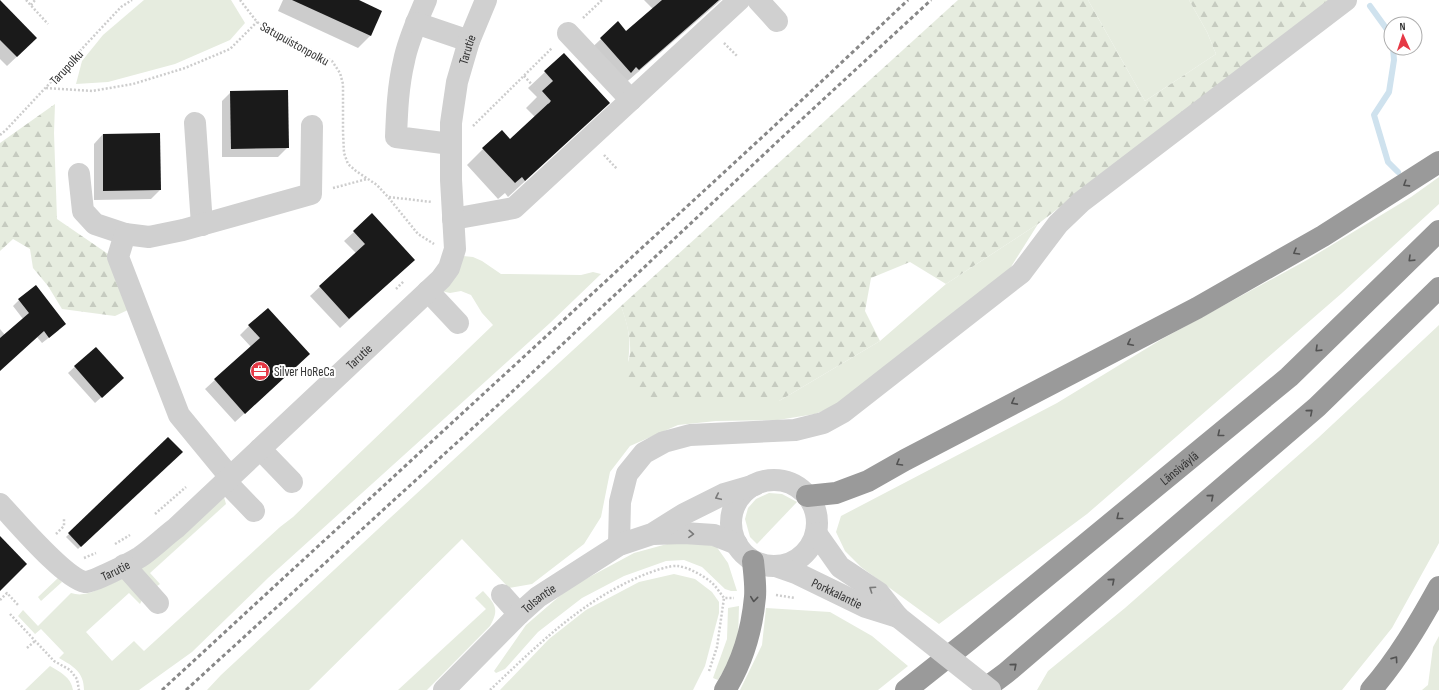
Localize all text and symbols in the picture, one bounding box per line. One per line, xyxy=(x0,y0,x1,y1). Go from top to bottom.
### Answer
north arrow xyxy=(1383,16,1423,56)
street label: Satupuistonpolku xyxy=(257,18,332,69)
text: N xyxy=(1399,20,1406,33)
street label: Tarutie xyxy=(456,32,480,66)
street label: Tarupolku xyxy=(46,47,87,89)
one-way arrow xyxy=(1403,179,1410,186)
one-way arrow xyxy=(1293,247,1300,254)
one-way arrow xyxy=(1408,254,1416,261)
one-way arrow xyxy=(1126,338,1134,346)
street label: Tarutie xyxy=(343,341,376,373)
one-way arrow xyxy=(1315,344,1323,352)
office icon: Silver HoReCa xyxy=(249,360,271,382)
place label: Silver HoReCa xyxy=(274,364,335,380)
one-way arrow xyxy=(1011,398,1018,405)
one-way arrow xyxy=(1305,410,1313,417)
one-way arrow xyxy=(1217,430,1224,437)
street label: Länsiväylä xyxy=(1157,448,1202,489)
one-way arrow xyxy=(896,459,903,466)
one-way arrow xyxy=(715,492,722,500)
one-way arrow xyxy=(1207,494,1214,501)
one-way arrow xyxy=(1117,512,1124,519)
one-way arrow xyxy=(688,529,694,538)
street label: Tarutie xyxy=(99,557,133,585)
street label: Porkkalantie xyxy=(809,575,865,613)
one-way arrow xyxy=(1108,579,1115,586)
street label: Tolsantie xyxy=(519,581,559,617)
one-way arrow xyxy=(869,586,876,594)
one-way arrow xyxy=(750,596,759,602)
one-way arrow xyxy=(1390,656,1398,663)
one-way arrow xyxy=(1009,664,1016,671)

